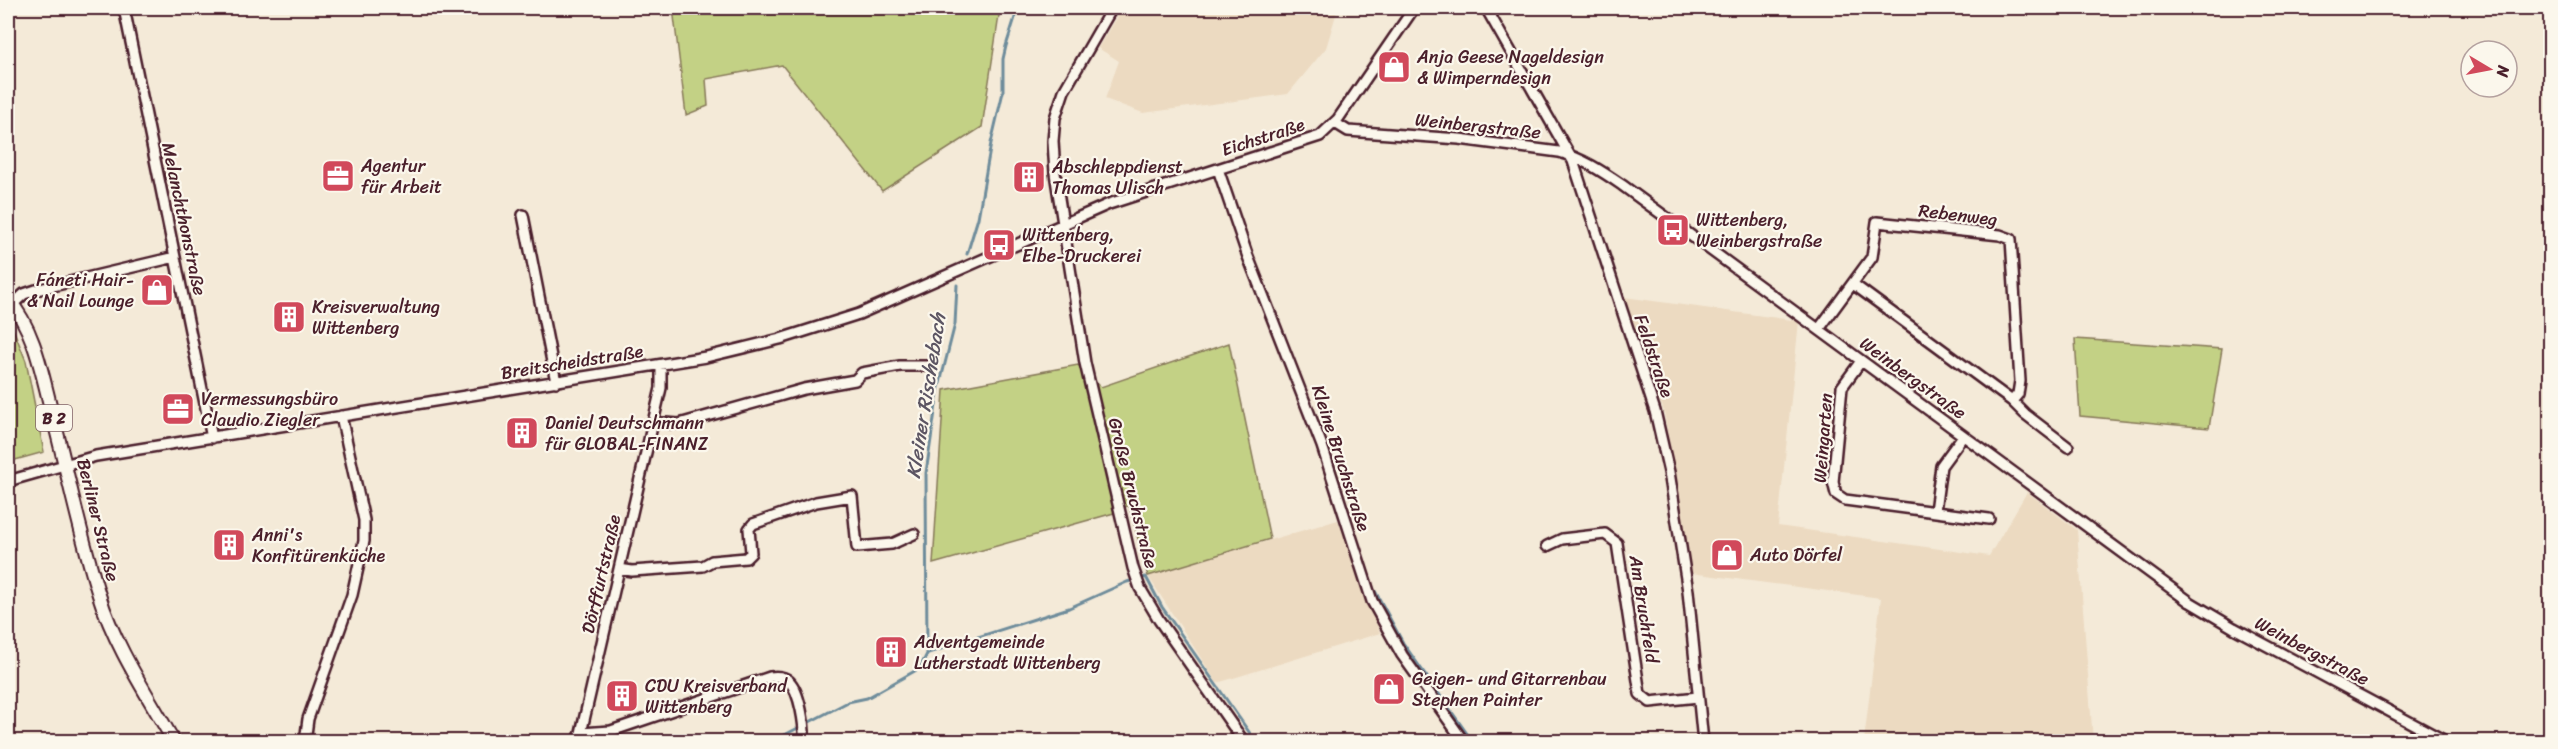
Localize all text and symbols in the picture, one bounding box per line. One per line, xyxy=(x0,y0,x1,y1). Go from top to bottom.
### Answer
north arrow xyxy=(2459,39,2519,99)
place label: Anja Geese Nageldesign & Wimperndesign xyxy=(1416,41,1604,94)
shop icon: Anja Geese Nageldesign & Wimperndesign xyxy=(1376,49,1412,85)
text: N xyxy=(2488,63,2519,80)
street label: Weinbergstraße xyxy=(1414,103,1542,149)
street label: Eichstraße xyxy=(1217,108,1309,166)
street label: Melanchthonstraße xyxy=(152,139,216,299)
place label: Agentur für Arbeit xyxy=(360,150,442,203)
place label: Abschleppdienst Thomas Ulisch xyxy=(1051,151,1183,204)
office icon: Agentur für Arbeit xyxy=(320,158,356,194)
building icon: Abschleppdienst Thomas Ulisch xyxy=(1011,159,1047,195)
street label: Rebenweg xyxy=(1917,194,1999,236)
place label: Wittenberg, Weinbergstraße xyxy=(1696,204,1822,257)
bus stop icon: Wittenberg, Weinbergstraße xyxy=(1655,212,1691,248)
place label: Wittenberg, Elbe-Druckerei xyxy=(1022,219,1142,272)
bus stop icon: Wittenberg, Elbe-Druckerei xyxy=(981,227,1017,263)
place label: Fáneti Hair- & Nail Lounge xyxy=(27,264,134,317)
shop icon: Fáneti Hair- & Nail Lounge xyxy=(139,272,175,308)
place label: Kreisverwaltung Wittenberg xyxy=(312,291,440,344)
building icon: Kreisverwaltung Wittenberg xyxy=(271,299,307,335)
water label: Kleiner Rischebach xyxy=(896,310,957,481)
street label: Feldstraße xyxy=(1625,310,1683,402)
street label: Weinbergstraße xyxy=(1853,328,1973,428)
street label: Breitscheidstraße xyxy=(499,335,646,389)
street label: Kleine Bruchstraße xyxy=(1302,380,1380,536)
place label: Vermessungsbüro Claudio Ziegler xyxy=(201,383,338,436)
office icon: Vermessungsbüro Claudio Ziegler xyxy=(160,391,196,427)
street label: Weingarten xyxy=(1804,392,1842,484)
road number: B 2 xyxy=(36,405,72,431)
place label: Daniel Deutschmann für GLOBAL-FINANZ xyxy=(545,407,709,460)
street label: Große Bruchstraße xyxy=(1099,414,1167,572)
building icon: Daniel Deutschmann für GLOBAL-FINANZ xyxy=(504,415,540,451)
street label: Berliner Straße xyxy=(67,455,129,585)
street label: Dörffurtstraße xyxy=(572,511,630,637)
place label: Anni's Konfitürenküche xyxy=(251,519,386,572)
building icon: Anni's Konfitürenküche xyxy=(211,527,247,563)
shop icon: Auto Dörfel xyxy=(1709,537,1745,573)
place label: Auto Dörfel xyxy=(1749,539,1843,571)
street label: Am Bruchfeld xyxy=(1620,552,1669,667)
street label: Weinbergstraße xyxy=(2249,607,2375,695)
place label: Adventgemeinde Lutherstadt Wittenberg xyxy=(913,626,1101,679)
building icon: Adventgemeinde Lutherstadt Wittenberg xyxy=(873,634,909,670)
place label: Geigen- und Gitarrenbau Stephen Painter xyxy=(1412,663,1607,716)
place label: CDU Kreisverband Wittenberg xyxy=(645,670,788,723)
shop icon: Geigen- und Gitarrenbau Stephen Painter xyxy=(1371,671,1407,707)
building icon: CDU Kreisverband Wittenberg xyxy=(604,678,640,714)

